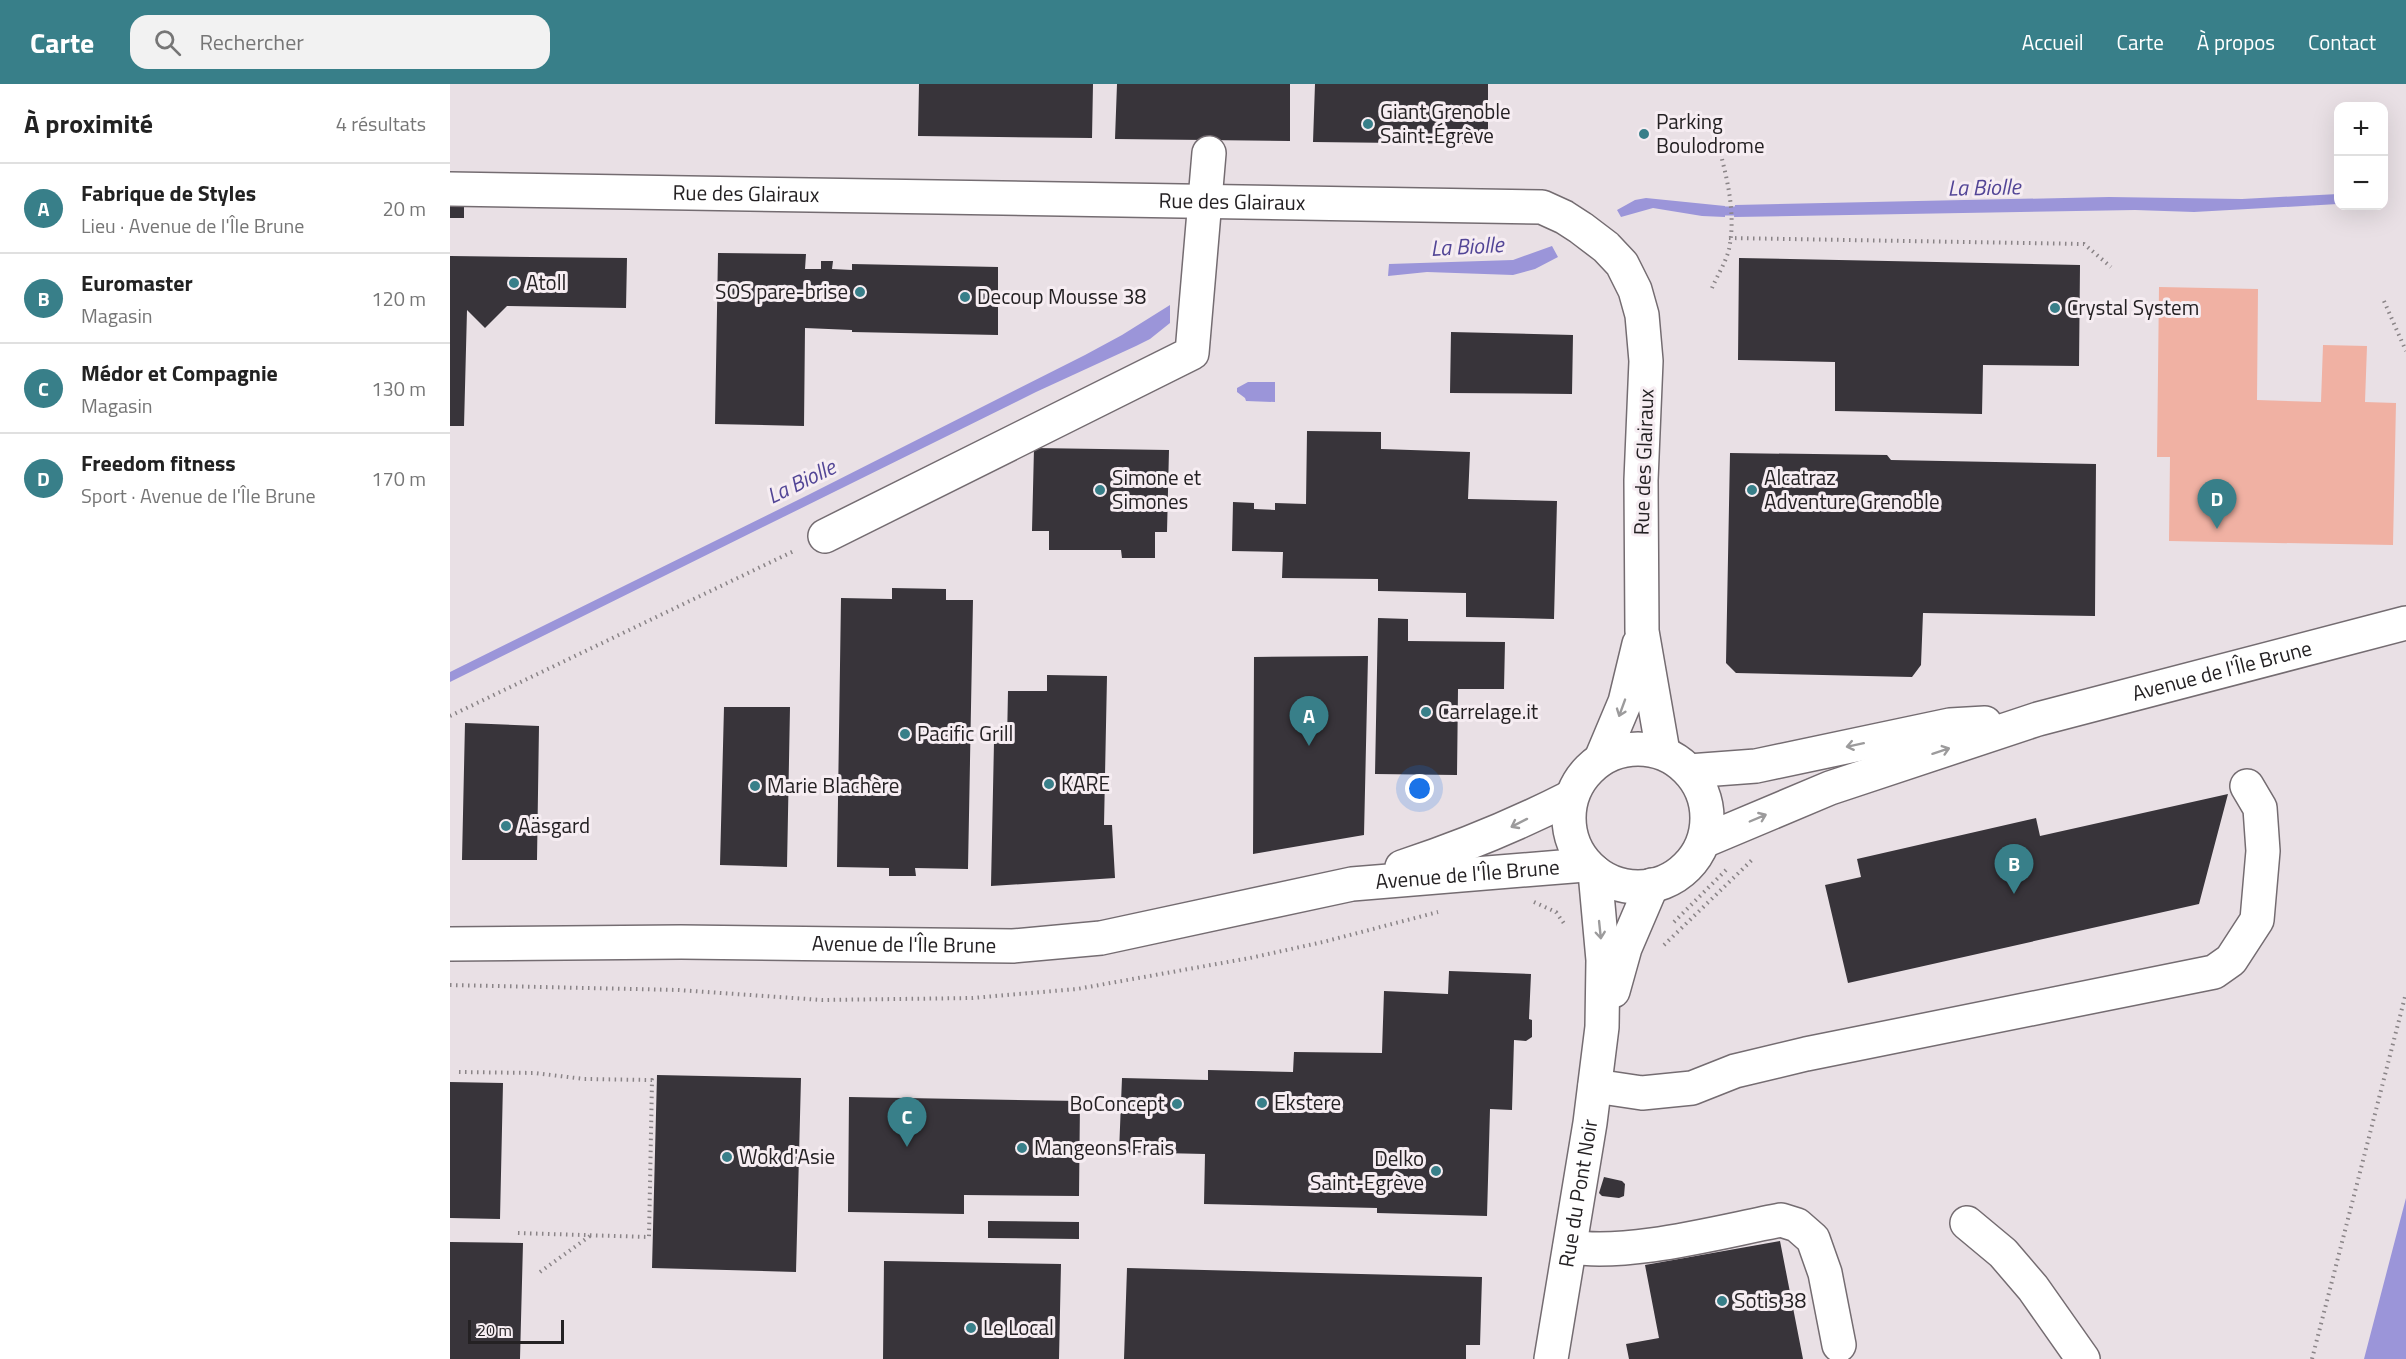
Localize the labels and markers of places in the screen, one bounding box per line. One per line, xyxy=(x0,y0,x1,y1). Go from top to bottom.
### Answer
place label: Giant Grenoble Saint-Égrève xyxy=(1380,95,1511,151)
place label: Parking Boulodrome xyxy=(1656,105,1765,161)
marker: Giant Grenoble Saint-Égrève xyxy=(1361,117,1375,131)
marker: Parking Boulodrome xyxy=(1637,127,1651,141)
place label: Atoll xyxy=(526,266,566,298)
place label: SOS pare-brise xyxy=(715,275,848,307)
marker: Atoll xyxy=(507,276,521,290)
place label: Decoup Mousse 38 xyxy=(977,280,1146,312)
marker: SOS pare-brise xyxy=(853,285,867,299)
marker: Decoup Mousse 38 xyxy=(958,290,972,304)
place label: Crystal System xyxy=(2067,291,2199,323)
marker: Crystal System xyxy=(2048,301,2062,315)
place label: Simone et Simones xyxy=(1112,461,1202,517)
place label: Alcatraz Adventure Grenoble xyxy=(1764,461,1940,517)
pin: D xyxy=(2198,480,2236,529)
marker: Simone et Simones xyxy=(1093,483,1107,497)
marker: Alcatraz Adventure Grenoble xyxy=(1745,483,1759,497)
place label: Carrelage.it xyxy=(1438,695,1539,727)
pin: A xyxy=(1290,696,1328,746)
marker: Carrelage.it xyxy=(1419,705,1433,719)
place label: Pacific Grill xyxy=(917,717,1013,749)
marker: Pacific Grill xyxy=(898,727,912,741)
place label: KARE xyxy=(1061,767,1110,799)
place label: Marie Blachère xyxy=(767,769,899,801)
marker: KARE xyxy=(1042,777,1056,791)
marker: Marie Blachère xyxy=(748,779,762,793)
place label: Aäsgard xyxy=(518,809,590,841)
marker: Aäsgard xyxy=(499,819,513,833)
pin: B xyxy=(1994,844,2034,894)
place label: Ekstere xyxy=(1274,1086,1341,1118)
place label: BoConcept xyxy=(1069,1087,1166,1119)
marker: Ekstere xyxy=(1255,1096,1269,1110)
marker: BoConcept xyxy=(1170,1097,1184,1111)
pin: C xyxy=(888,1098,926,1147)
place label: Mangeons Frais xyxy=(1034,1131,1174,1163)
place label: Wok d'Asie xyxy=(739,1140,835,1172)
marker: Mangeons Frais xyxy=(1015,1141,1029,1155)
place label: Delko Saint-Egrève xyxy=(1310,1142,1424,1198)
marker: Wok d'Asie xyxy=(720,1150,734,1164)
marker: Delko Saint-Egrève xyxy=(1429,1164,1443,1178)
place label: Sotis 38 xyxy=(1734,1284,1807,1316)
marker: Sotis 38 xyxy=(1715,1294,1729,1308)
place label: Le Local xyxy=(983,1311,1054,1343)
marker: Le Local xyxy=(964,1321,978,1335)

